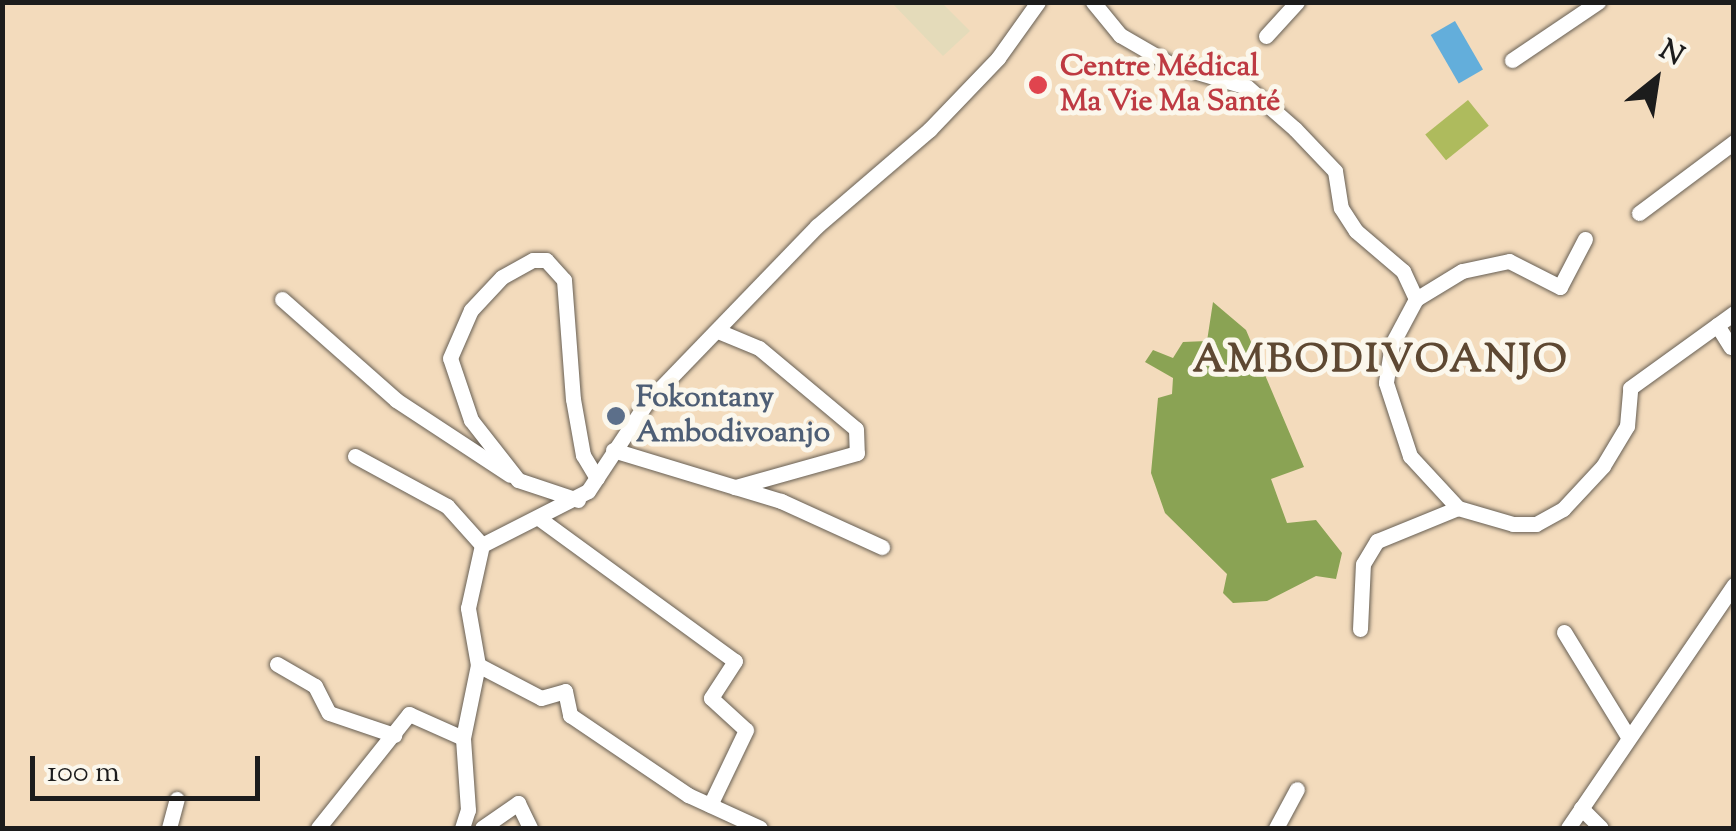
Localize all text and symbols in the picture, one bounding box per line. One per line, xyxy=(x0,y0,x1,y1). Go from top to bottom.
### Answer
north arrow xyxy=(1606,30,1706,130)
text: N xyxy=(1651,31,1691,77)
place label: Centre Médical Ma Vie Ma Santé xyxy=(1060,50,1280,120)
marker: Centre Médical Ma Vie Ma Santé xyxy=(1025,72,1051,98)
district label: AMBODIVOANJO xyxy=(1193,338,1569,386)
place label: Fokontany Ambodivoanjo xyxy=(636,381,830,452)
marker: Fokontany Ambodivoanjo xyxy=(605,405,627,427)
scale bar xyxy=(35,736,265,798)
text: 100 m xyxy=(47,752,120,795)

